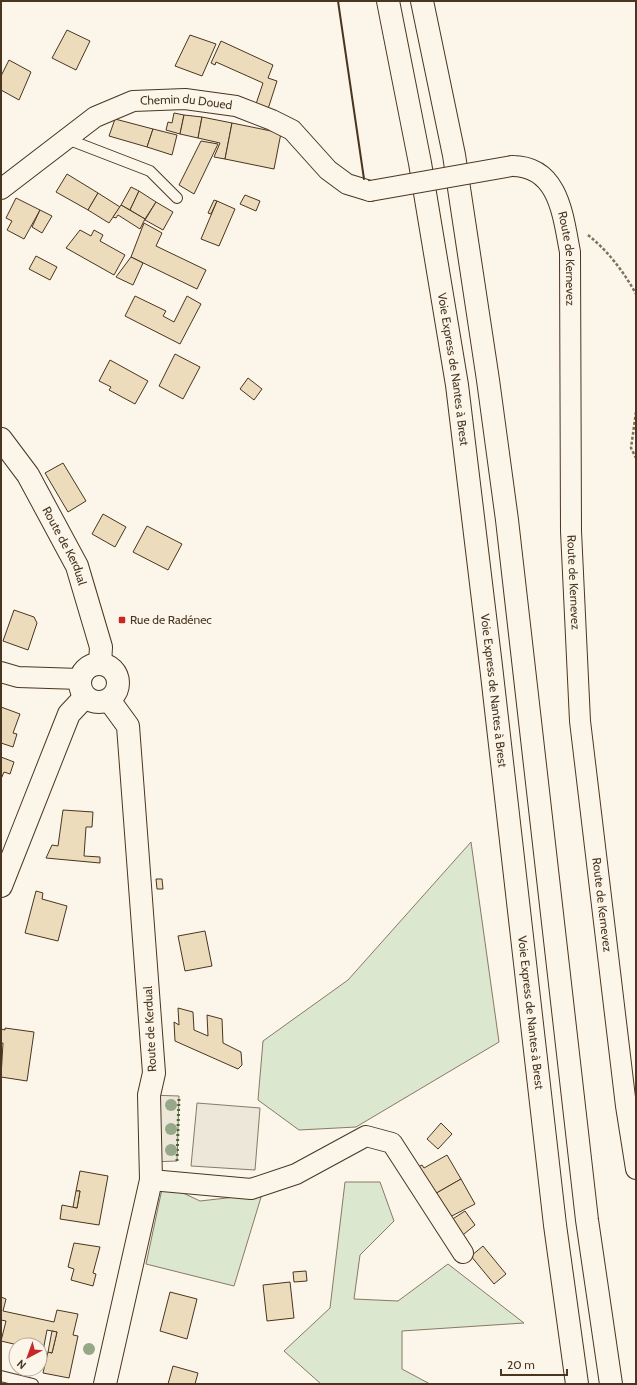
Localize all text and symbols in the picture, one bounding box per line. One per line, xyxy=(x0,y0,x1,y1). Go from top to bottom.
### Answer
street label: Chemin du Doued xyxy=(140,91,233,112)
street label: Route de Kernevez xyxy=(555,210,578,306)
street label: Voie Express de Nantes à Brest xyxy=(435,291,472,446)
street label: Route de Kerdual xyxy=(39,504,90,587)
street label: Route de Kernevez xyxy=(564,534,584,630)
place label: Rue de Radénec xyxy=(130,612,212,627)
street label: Voie Express de Nantes à Brest xyxy=(478,613,511,768)
marker: Rue de Radénec xyxy=(117,615,127,625)
street label: Route de Kernevez xyxy=(589,857,616,953)
street label: Voie Express de Nantes à Brest xyxy=(515,935,547,1090)
street label: Route de Kerdual xyxy=(140,986,159,1072)
north arrow xyxy=(8,1337,48,1377)
scale bar xyxy=(501,1351,567,1377)
text: N xyxy=(14,1357,29,1372)
text: 20 m xyxy=(507,1357,535,1372)

